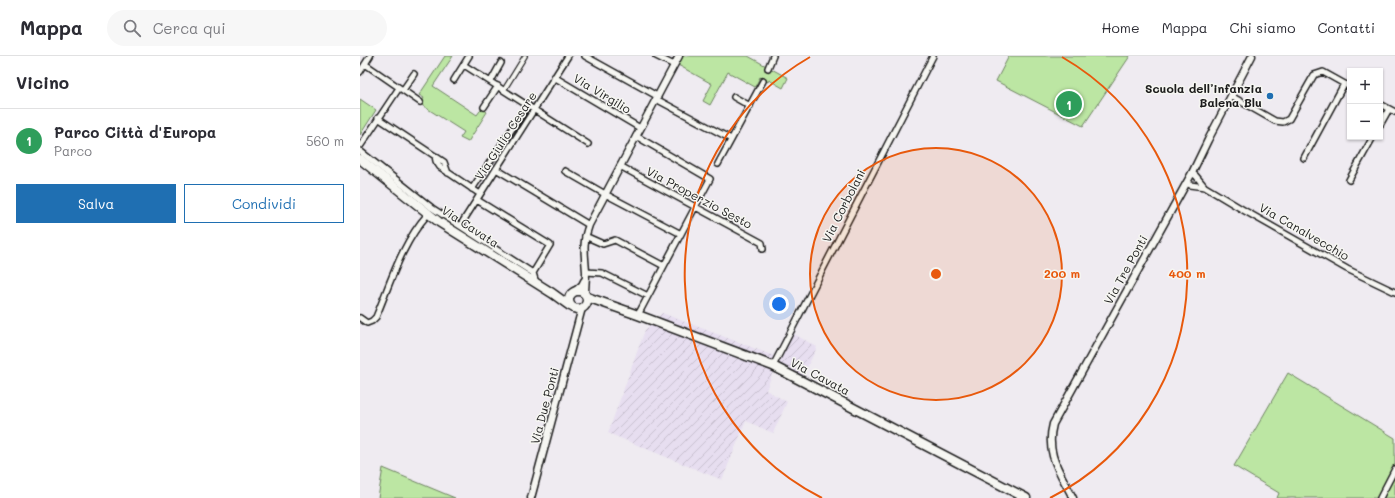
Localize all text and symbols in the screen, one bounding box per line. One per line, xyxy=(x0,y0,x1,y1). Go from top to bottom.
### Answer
search box xyxy=(107,10,387,46)
text: Mappa xyxy=(20,15,83,40)
icon: search xyxy=(121,17,143,39)
text: Cerca qui xyxy=(153,18,226,38)
text: Home xyxy=(1102,18,1140,37)
text: Mappa xyxy=(1162,18,1208,37)
text: Chi siamo xyxy=(1230,18,1295,37)
text: Contatti xyxy=(1317,18,1375,37)
map controls xyxy=(1347,68,1383,140)
button: + xyxy=(1347,68,1383,104)
street label: Via Virgilio xyxy=(571,70,634,117)
text: Vicino xyxy=(16,71,69,93)
place label: Scuola dell’infanzia Balena Blu xyxy=(1145,80,1262,110)
street label: Via Giulio Cesare xyxy=(471,88,540,183)
pin: 1 xyxy=(1056,89,1082,119)
marker: Scuola dell’infanzia Balena Blu xyxy=(1265,91,1275,101)
button: − xyxy=(1347,104,1383,140)
text: Parco Città d'Europa xyxy=(54,122,216,142)
text: 1 xyxy=(26,132,32,149)
text: 560 m xyxy=(306,132,344,149)
text: Parco xyxy=(54,142,92,159)
street label: Via Properzio Sesto xyxy=(644,162,755,232)
street label: Via Corbolani xyxy=(818,166,868,245)
button: Salva xyxy=(16,184,176,223)
button: Condividi xyxy=(184,184,344,223)
street label: Via Canalvecchio xyxy=(1257,199,1352,263)
street label: Via Cavata xyxy=(439,202,502,251)
street label: Via Tre Ponti xyxy=(1100,232,1151,307)
text: 200 m xyxy=(1044,265,1080,281)
text: 400 m xyxy=(1169,265,1205,281)
centre of rings xyxy=(929,267,943,281)
your location xyxy=(769,294,789,314)
street label: Via Cavata xyxy=(788,354,853,399)
street label: Via Due Ponti xyxy=(526,366,562,446)

